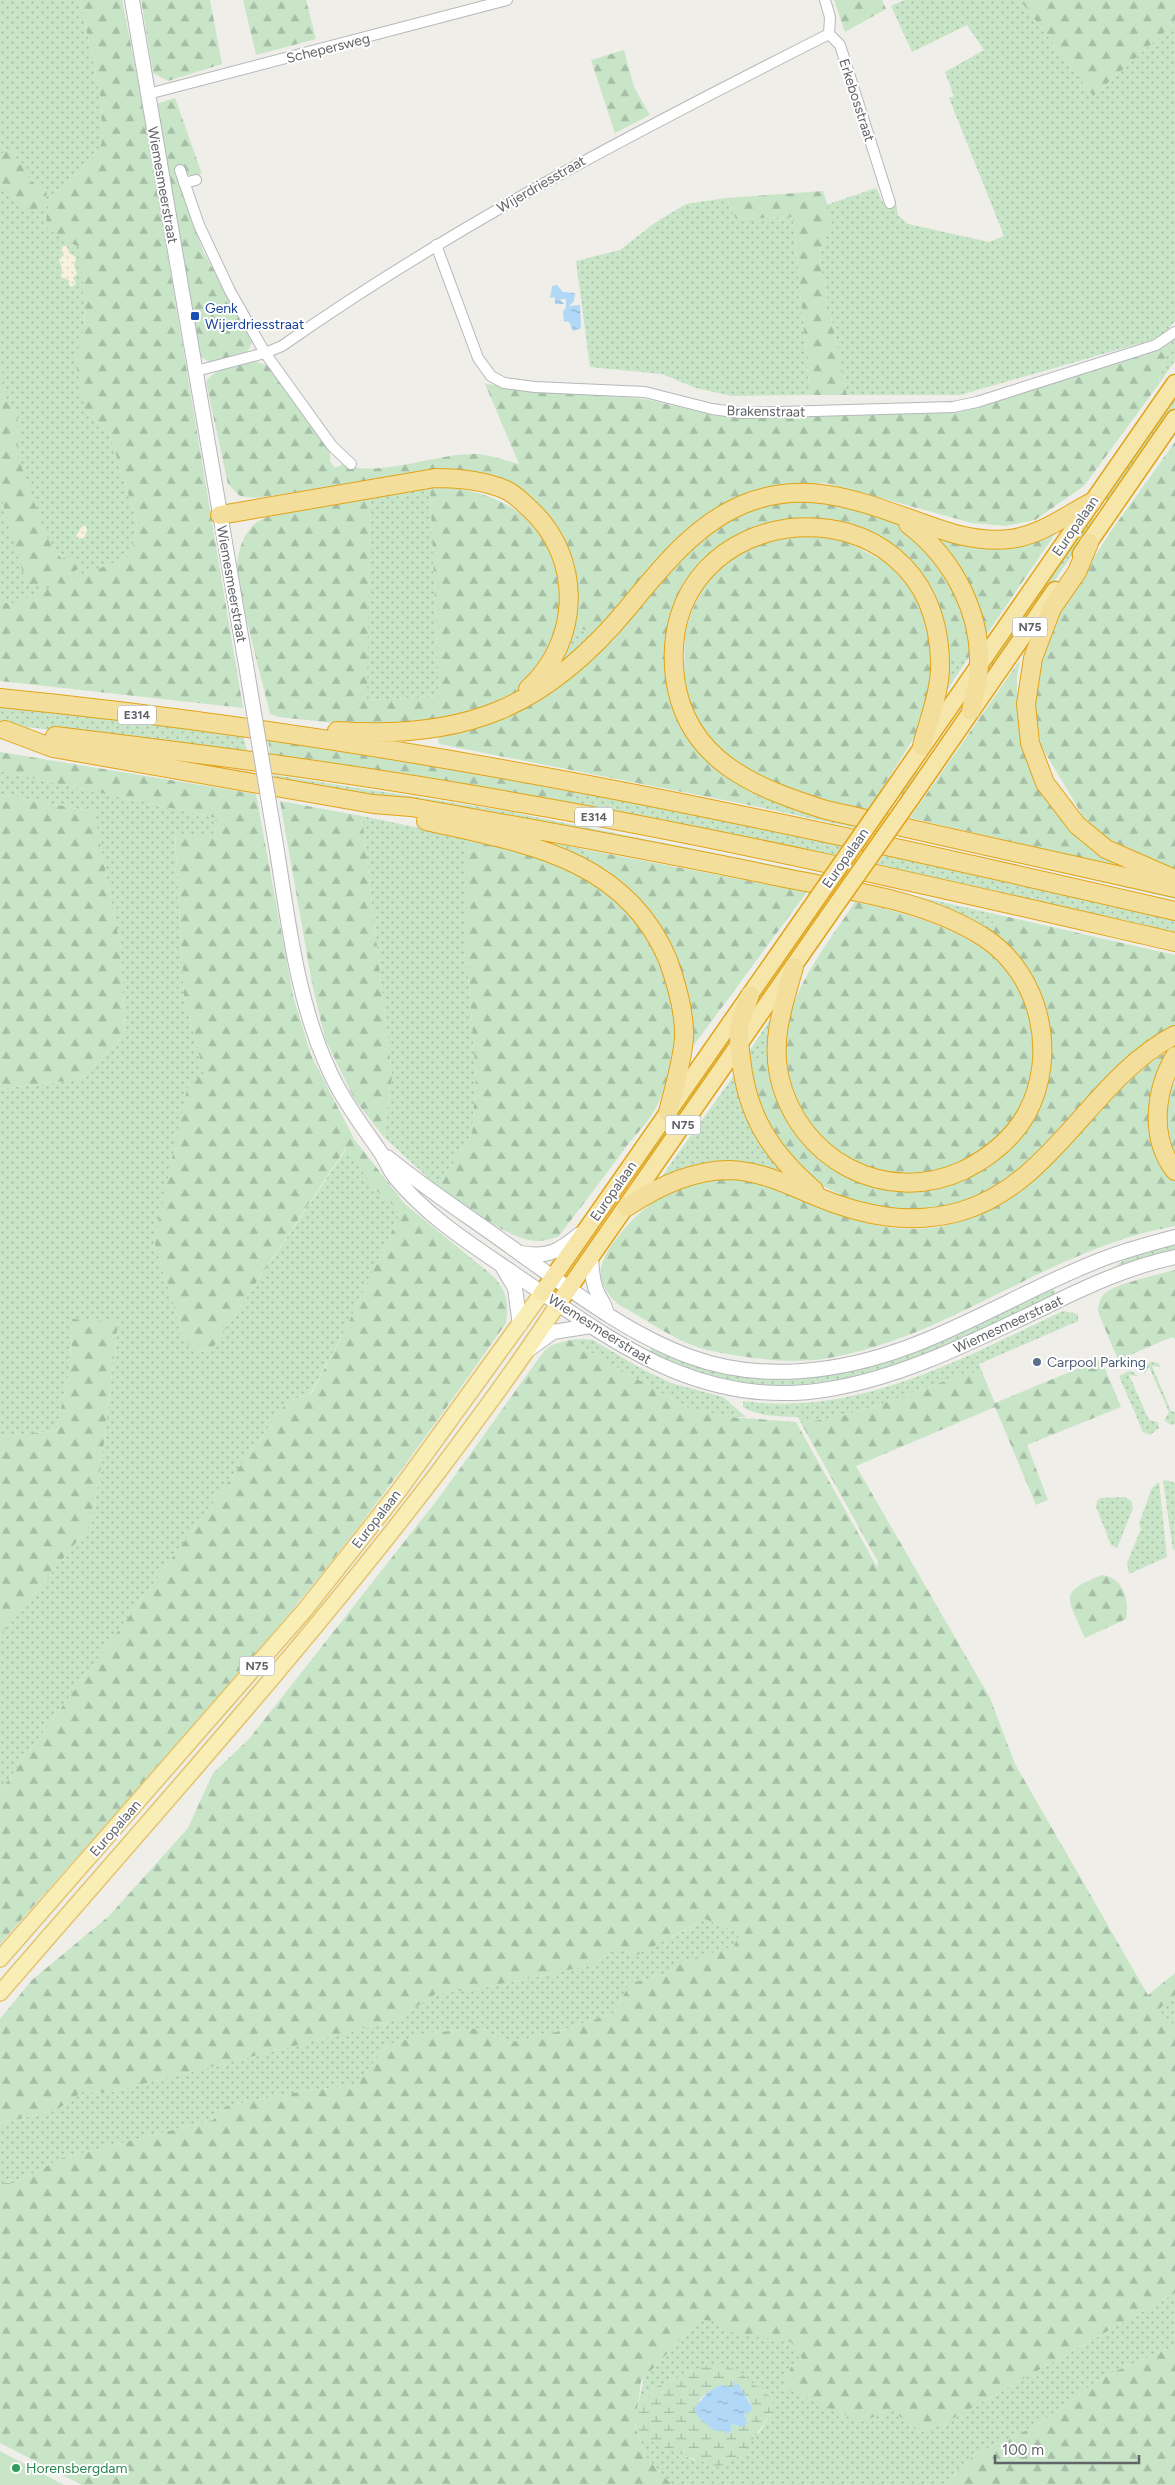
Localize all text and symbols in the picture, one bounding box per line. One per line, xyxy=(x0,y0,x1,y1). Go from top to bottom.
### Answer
street label: Schepersweg xyxy=(285,30,372,67)
street label: Erkebosstraat xyxy=(835,57,878,144)
street label: Wiemesmeerstraat xyxy=(144,125,181,245)
street label: Wijerdriesstraat xyxy=(494,152,589,217)
place label: Genk Wijerdriesstraat xyxy=(205,300,304,333)
marker: Genk Wijerdriesstraat xyxy=(189,310,201,322)
street label: Brakenstraat xyxy=(727,402,805,421)
street label: Europalaan xyxy=(1049,493,1102,560)
street label: Wiemesmeerstraat xyxy=(213,524,250,644)
road number: N75 xyxy=(1012,618,1048,636)
road number: E314 xyxy=(118,706,156,724)
road number: E314 xyxy=(575,808,613,826)
street label: Europalaan xyxy=(819,825,872,892)
road number: N75 xyxy=(666,1116,700,1134)
street label: Europalaan xyxy=(587,1158,640,1225)
street label: Wiemesmeerstraat xyxy=(545,1291,654,1368)
street label: Wiemesmeerstraat xyxy=(951,1292,1065,1357)
place label: Carpool Parking xyxy=(1047,1354,1146,1371)
marker: Carpool Parking xyxy=(1031,1356,1043,1368)
street label: Europalaan xyxy=(348,1487,405,1552)
road number: N75 xyxy=(240,1656,274,1675)
street label: Europalaan xyxy=(86,1796,145,1860)
scale bar xyxy=(995,2432,1139,2464)
text: 100 m xyxy=(1002,2441,1044,2459)
place label: Horensbergdam xyxy=(26,2460,127,2477)
marker: Horensbergdam xyxy=(10,2462,22,2474)

